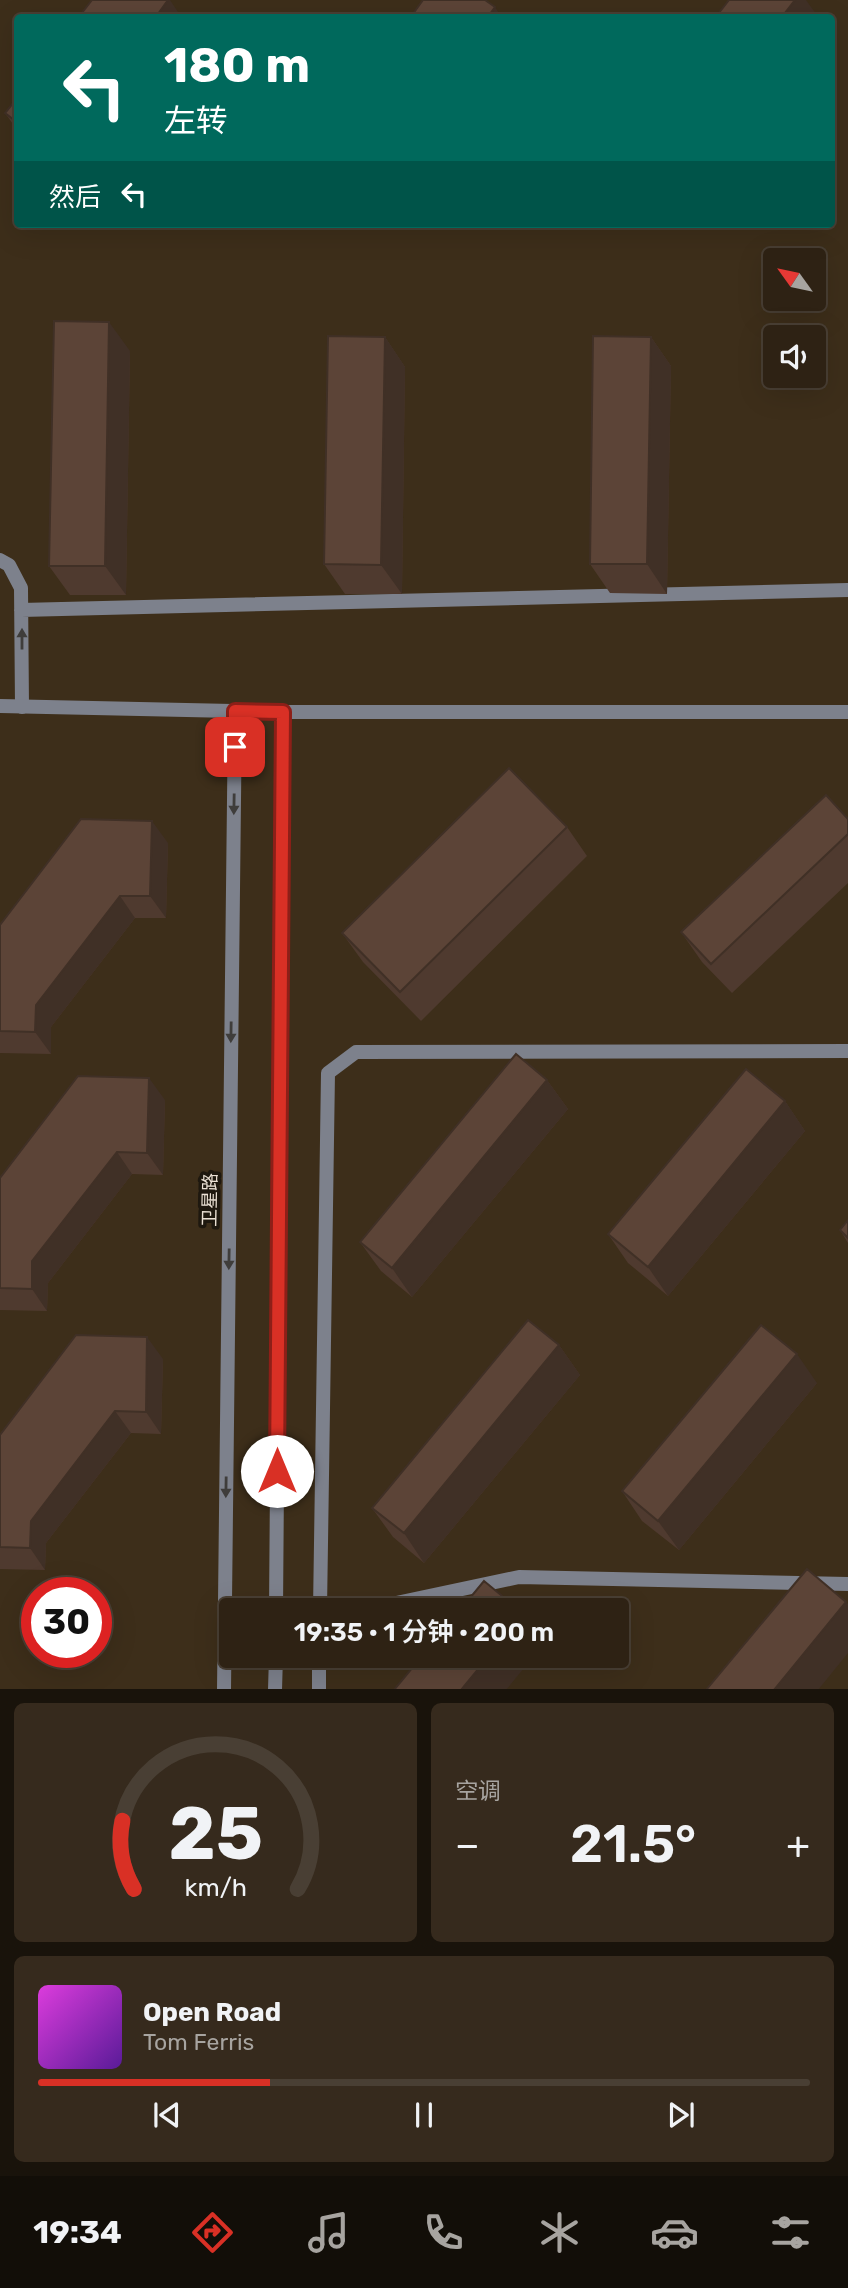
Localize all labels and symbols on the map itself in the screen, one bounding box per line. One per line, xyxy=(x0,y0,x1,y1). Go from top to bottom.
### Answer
north arrow xyxy=(763,248,826,312)
one-way arrow xyxy=(16,627,28,649)
pin xyxy=(205,717,265,777)
one-way arrow xyxy=(228,793,240,815)
one-way arrow xyxy=(226,1021,237,1043)
street label: 卫星路 xyxy=(199,1173,221,1227)
one-way arrow xyxy=(223,1248,235,1270)
position arrow xyxy=(240,1434,314,1508)
one-way arrow xyxy=(220,1476,232,1498)
speed limit sign: 30 xyxy=(21,1577,112,1668)

